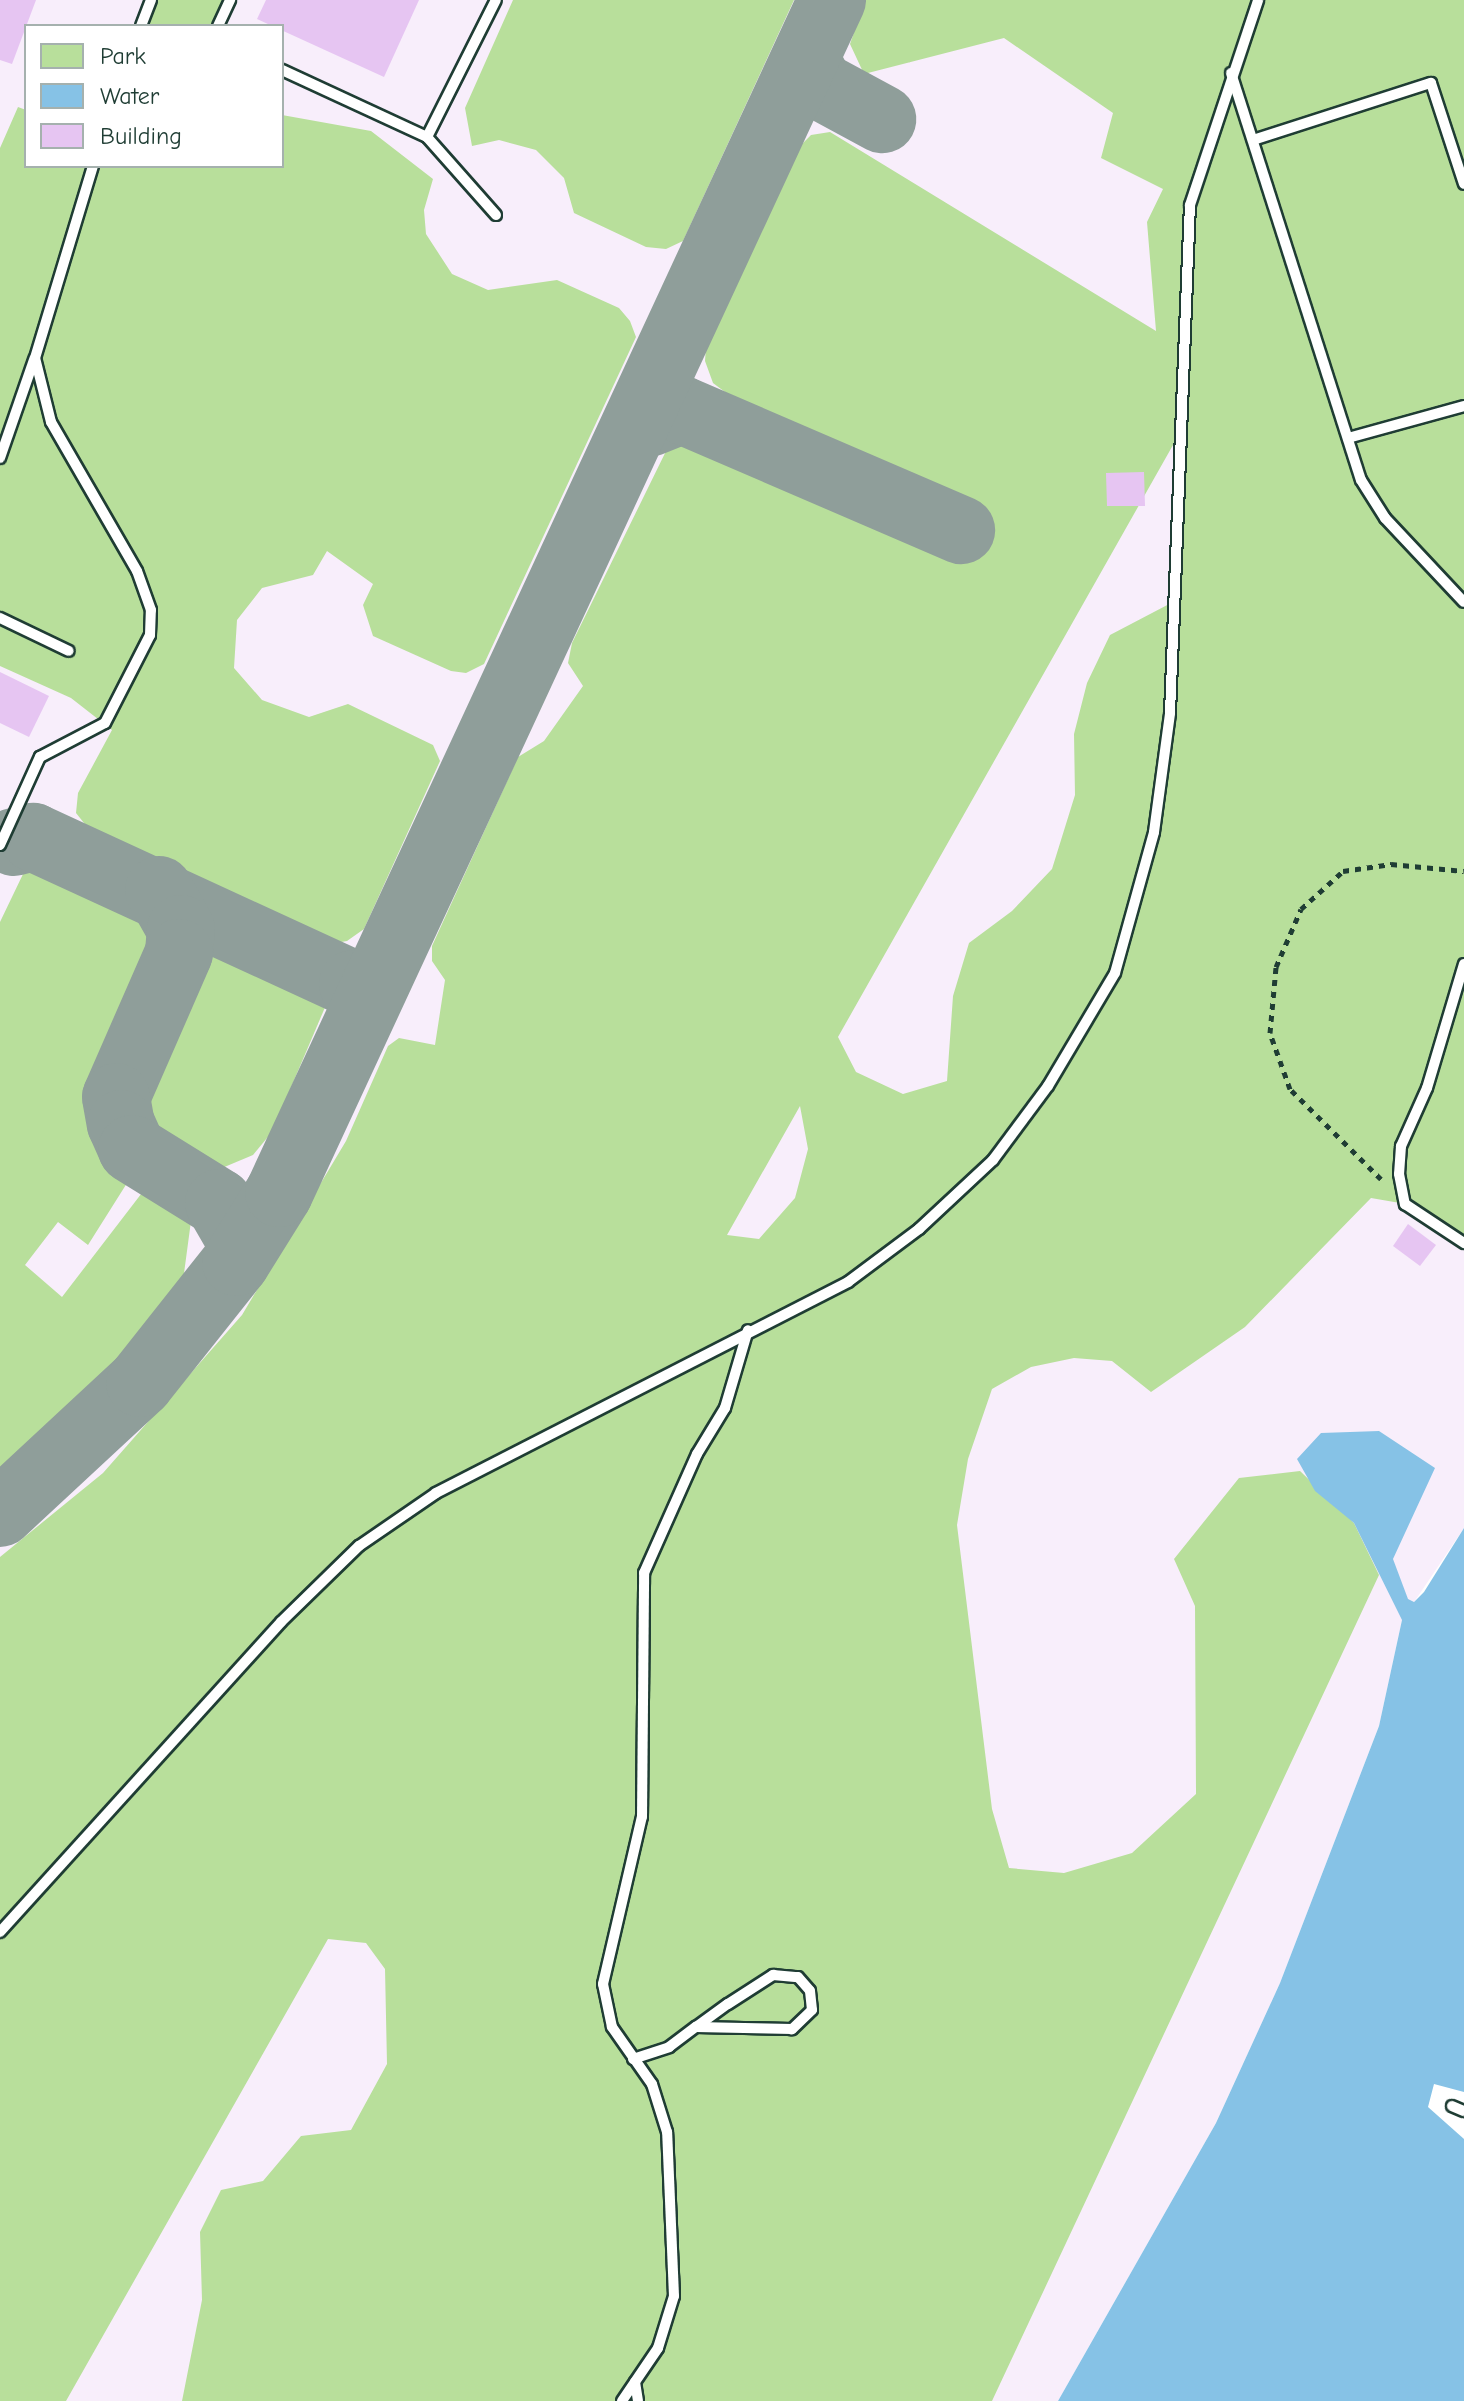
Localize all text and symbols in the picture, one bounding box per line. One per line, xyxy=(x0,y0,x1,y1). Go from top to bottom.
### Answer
legend xyxy=(24,24,284,168)
text: Park xyxy=(100,42,146,70)
text: Water xyxy=(100,82,159,110)
text: Building xyxy=(100,122,182,150)

